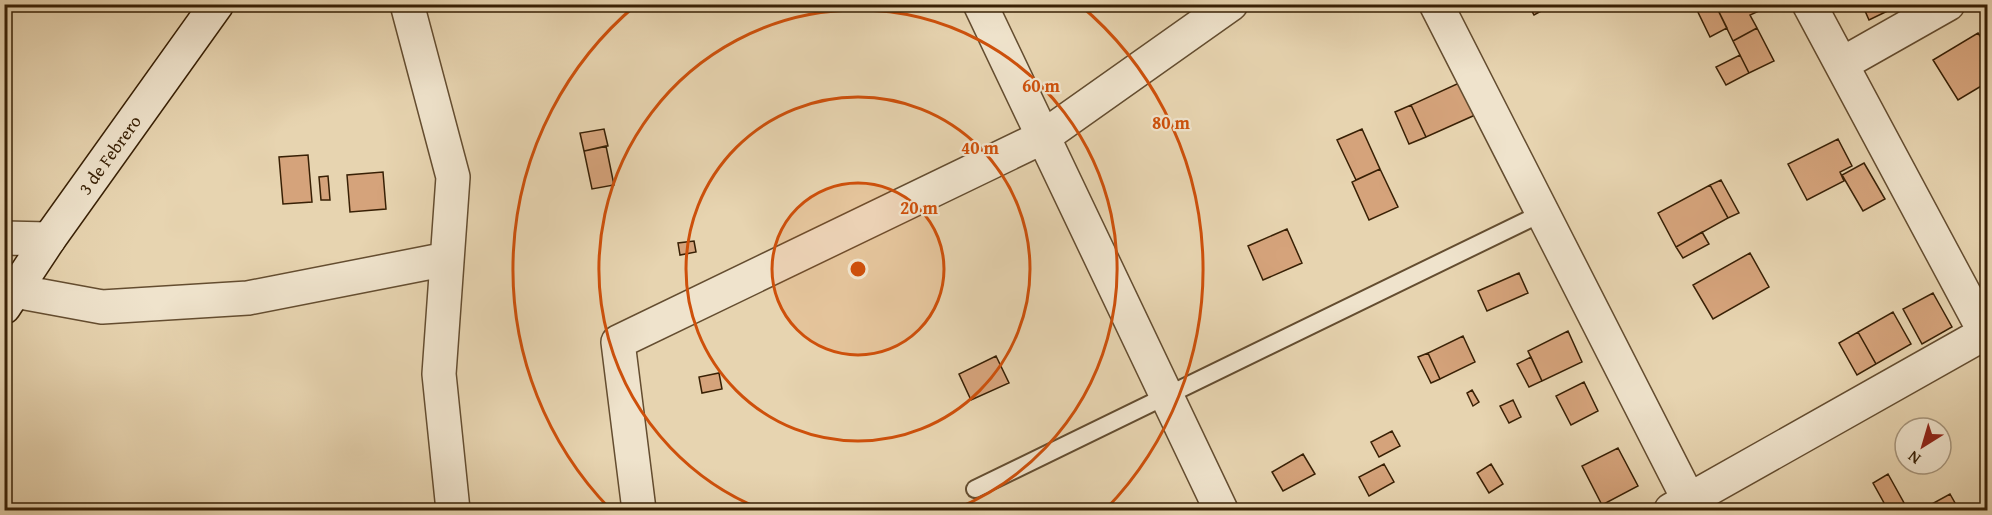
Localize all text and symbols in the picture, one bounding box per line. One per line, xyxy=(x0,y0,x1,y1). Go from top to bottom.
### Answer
text: 60 m xyxy=(1022,72,1061,99)
street label: 3 de Febrero xyxy=(72,109,148,200)
text: 80 m xyxy=(1152,109,1191,136)
text: 40 m xyxy=(961,134,1000,161)
text: 20 m xyxy=(900,194,939,221)
centre of rings xyxy=(848,259,868,279)
north arrow xyxy=(1893,416,1953,476)
text: N xyxy=(1902,445,1925,471)

